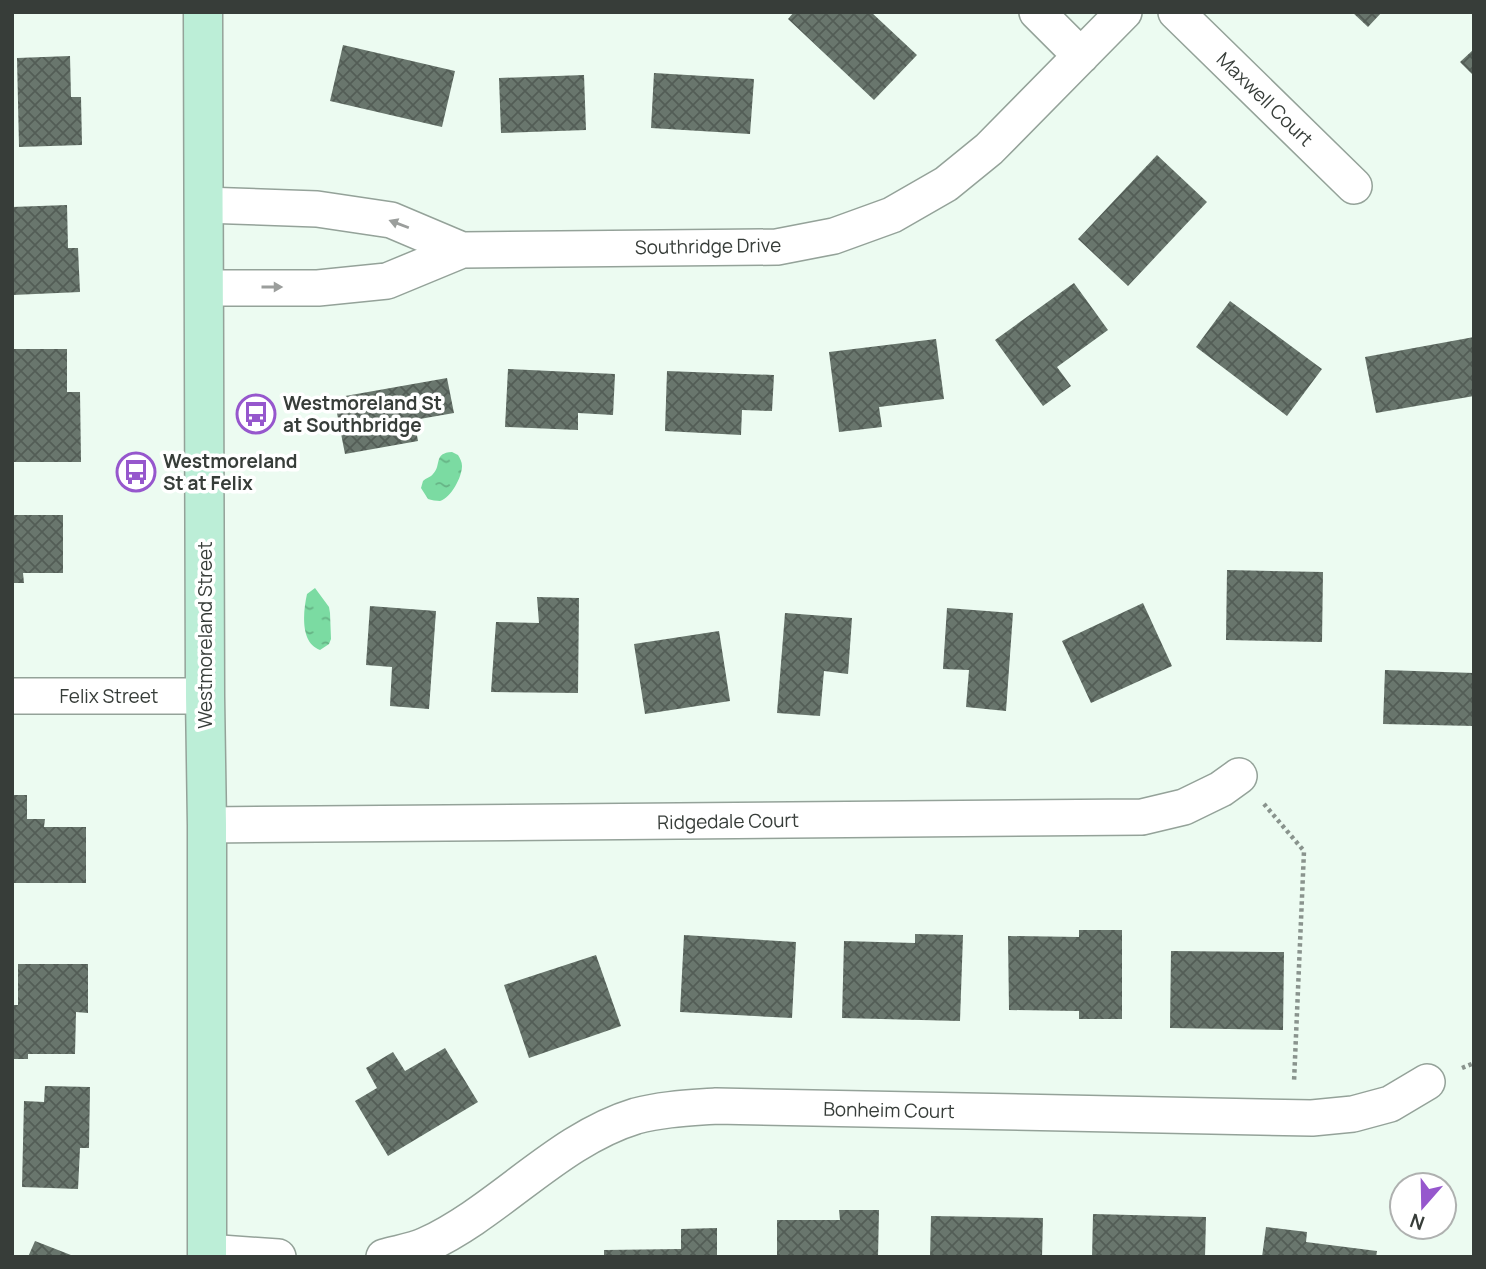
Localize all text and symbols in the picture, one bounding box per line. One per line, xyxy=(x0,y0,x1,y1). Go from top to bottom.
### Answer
street label: Maxwell Court xyxy=(1211,46,1319,152)
one-way arrow xyxy=(388,219,409,230)
street label: Southridge Drive xyxy=(635,232,781,260)
one-way arrow xyxy=(261,281,283,293)
place label: Westmoreland St at Southbridge xyxy=(283,390,442,438)
bus stop icon: Westmoreland St at Southbridge xyxy=(235,393,277,435)
place label: Westmoreland St at Felix xyxy=(163,448,298,496)
bus stop icon: Westmoreland St at Felix xyxy=(115,451,157,493)
street label: Westmoreland Street xyxy=(192,541,218,729)
street label: Felix Street xyxy=(60,683,158,709)
street label: Ridgedale Court xyxy=(657,807,799,835)
street label: Bonheim Court xyxy=(823,1096,955,1124)
north arrow xyxy=(1388,1171,1458,1241)
text: N xyxy=(1406,1207,1428,1237)

